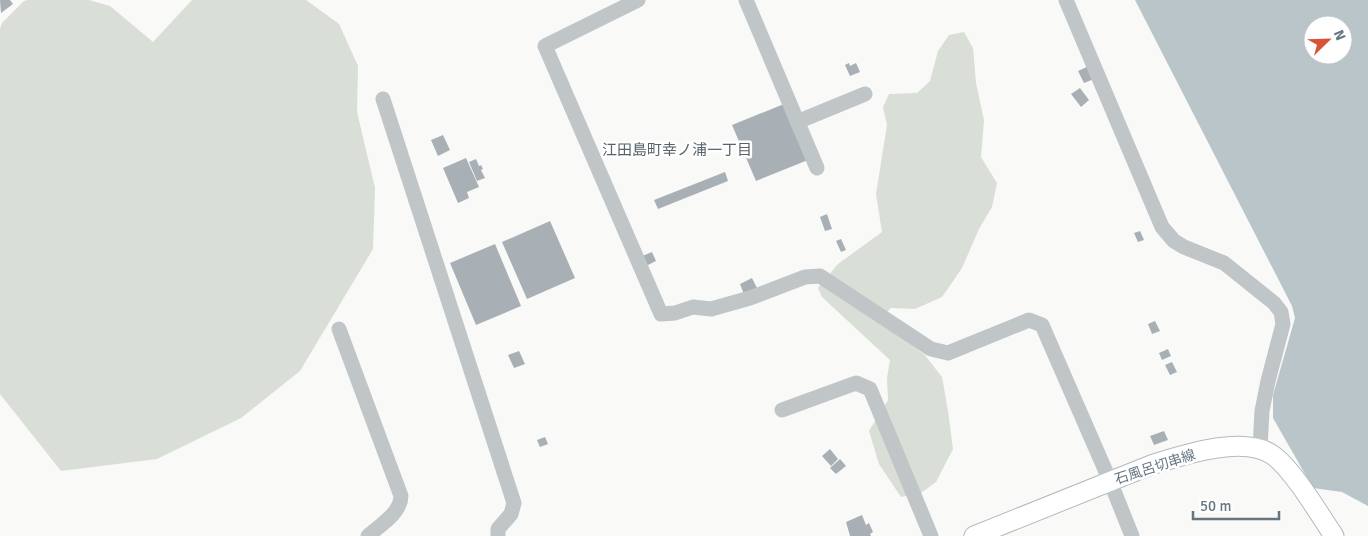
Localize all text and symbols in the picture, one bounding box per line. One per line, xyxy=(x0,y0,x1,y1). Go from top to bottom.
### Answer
north arrow xyxy=(1303,15,1353,65)
text: N xyxy=(1330,27,1349,43)
district label: 江田島町幸ノ浦一丁目 xyxy=(602,141,752,159)
street label: 石風呂切串線 xyxy=(1112,446,1198,488)
scale bar xyxy=(1193,488,1279,520)
text: 50 m xyxy=(1200,497,1231,515)

